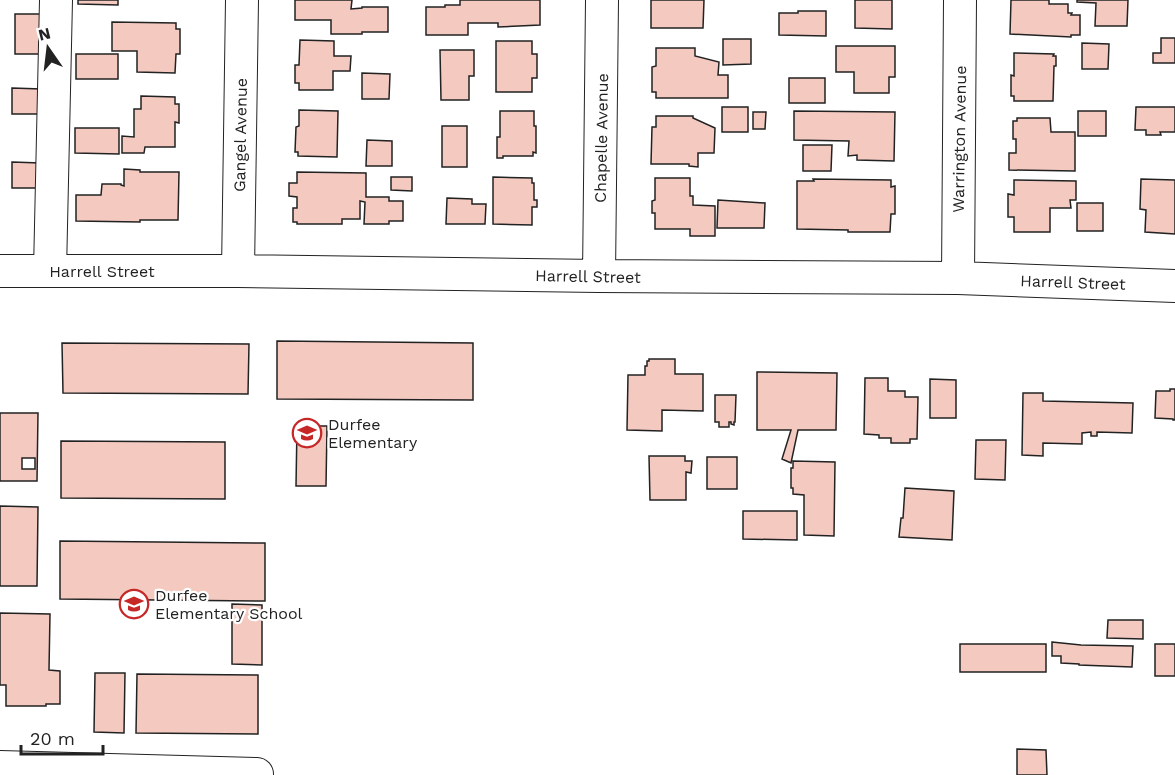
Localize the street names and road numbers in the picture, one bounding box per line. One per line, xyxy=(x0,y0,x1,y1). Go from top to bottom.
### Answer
street label: Warrington Avenue xyxy=(949,65,970,213)
street label: Chapelle Avenue xyxy=(591,73,612,203)
street label: Gangel Avenue xyxy=(230,78,251,192)
street label: Harrell Street xyxy=(49,262,155,281)
street label: Harrell Street xyxy=(535,266,641,287)
street label: Harrell Street xyxy=(1020,271,1126,294)

